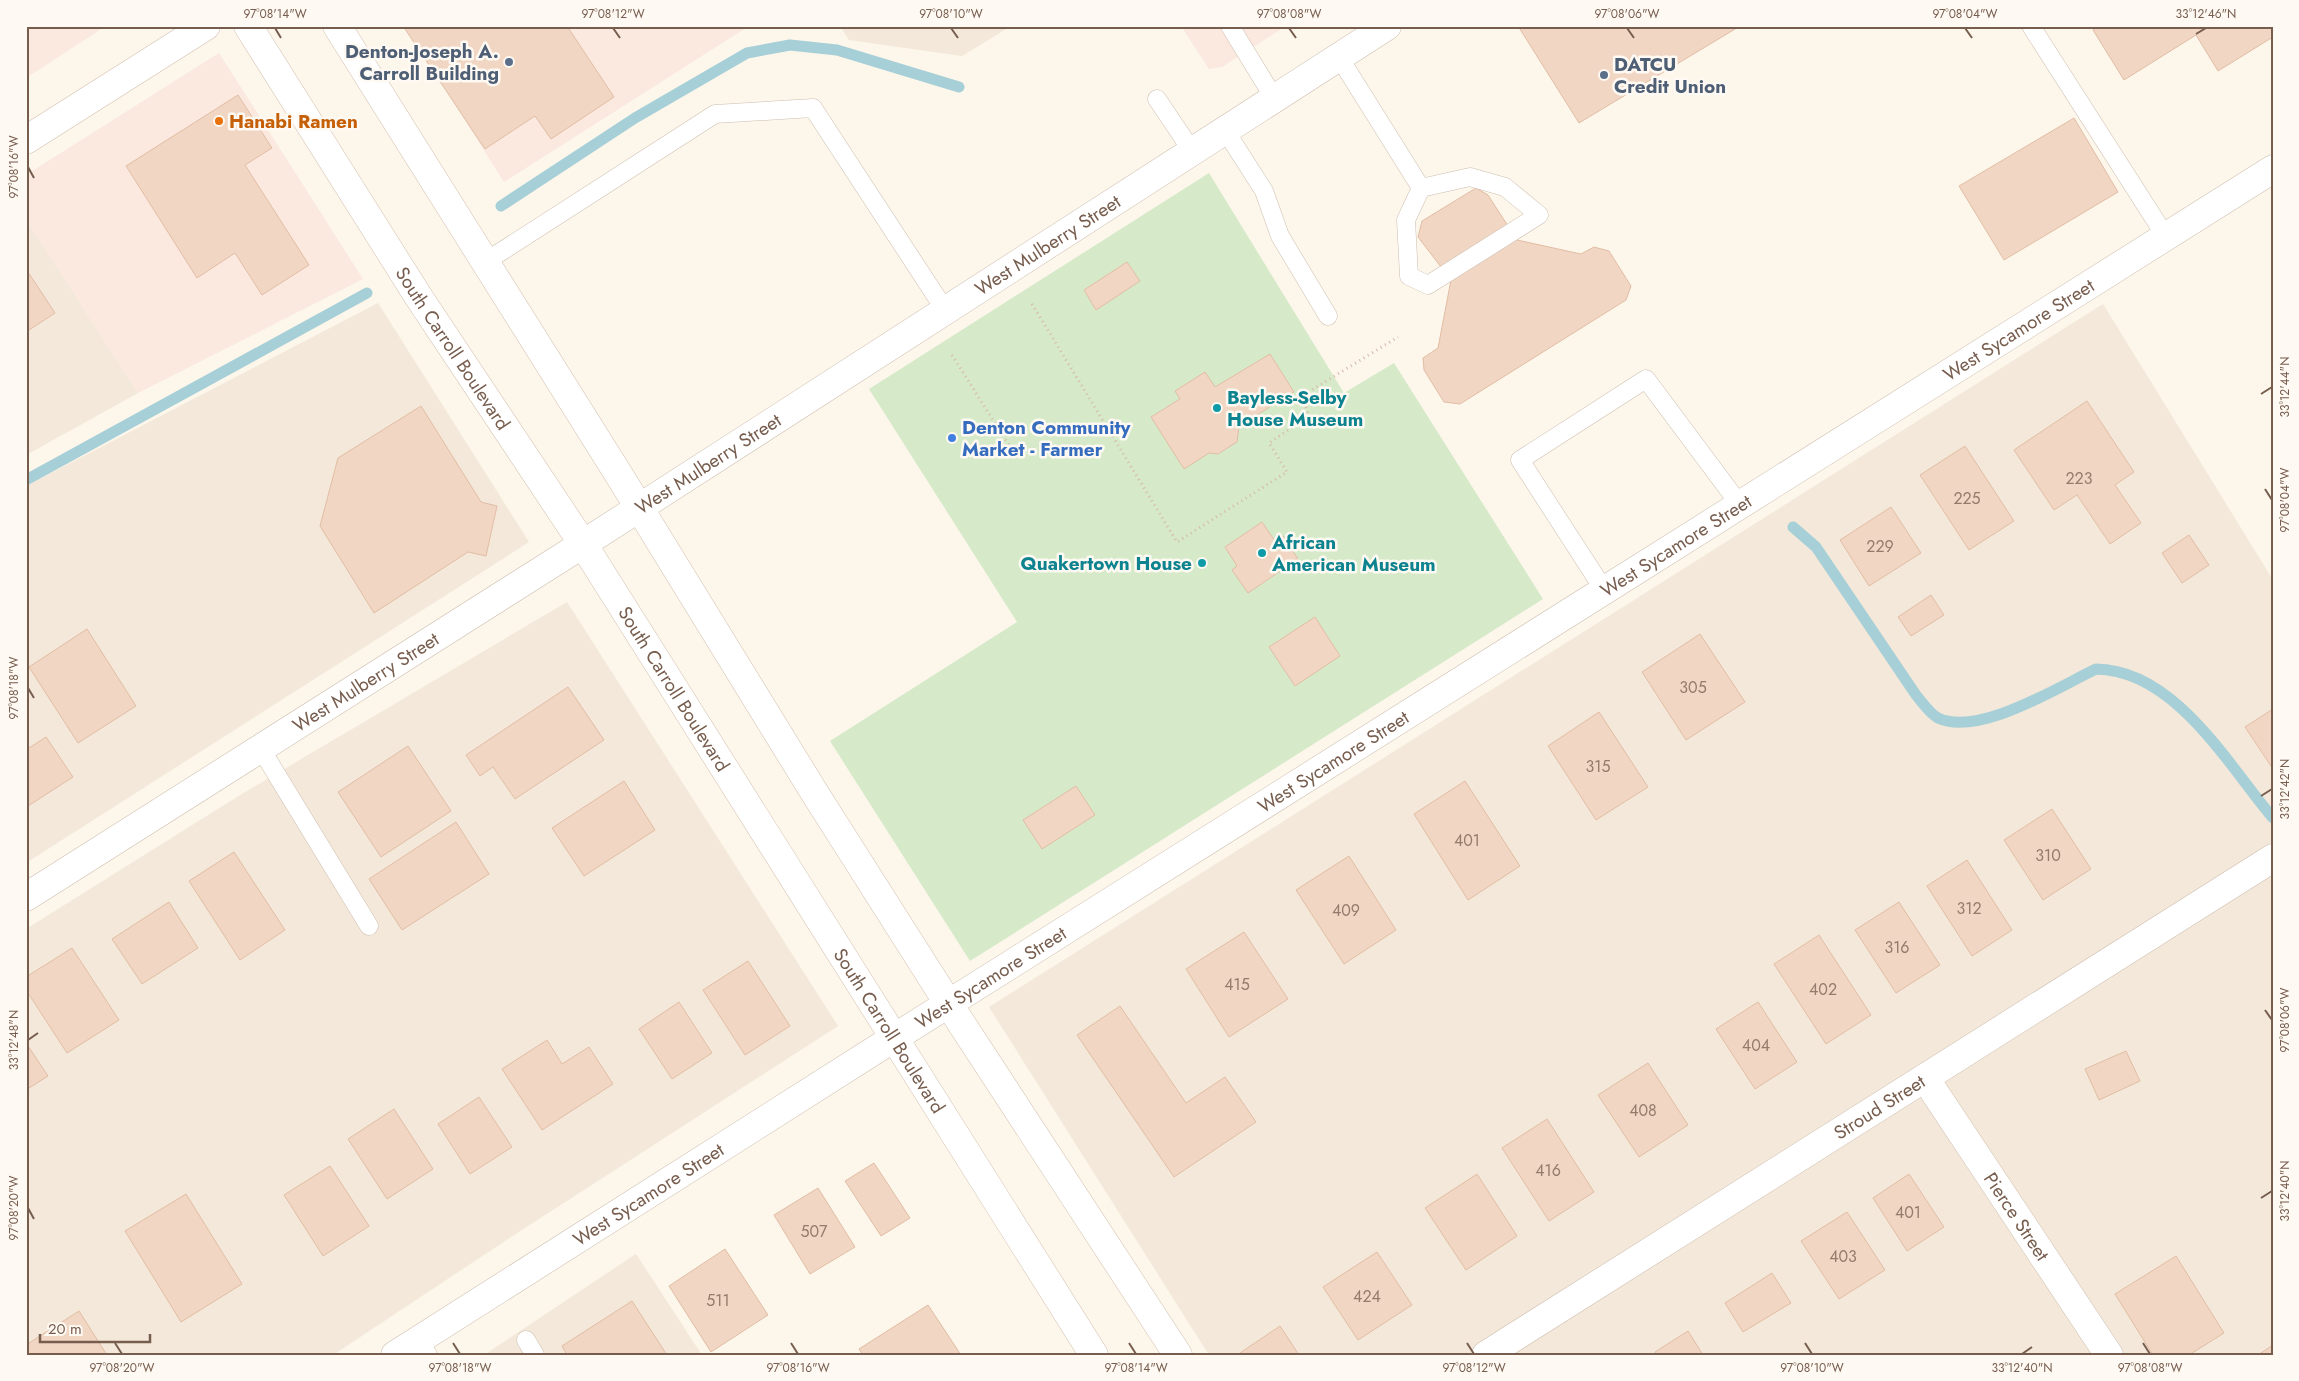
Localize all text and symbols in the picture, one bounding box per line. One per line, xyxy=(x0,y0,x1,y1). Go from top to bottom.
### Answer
text: 97°08'14"W xyxy=(243,5,307,23)
text: 97°08'12"W xyxy=(581,5,645,23)
text: 97°08'10"W xyxy=(919,5,983,23)
text: 97°08'08"W xyxy=(1257,5,1321,23)
text: 97°08'06"W xyxy=(1595,5,1660,23)
text: 97°08'04"W xyxy=(1932,5,1998,23)
text: 33°12'46"N xyxy=(2176,5,2236,23)
place label: Denton-Joseph A. Carroll Building xyxy=(345,38,499,87)
place label: DATCU Credit Union xyxy=(1614,51,1726,100)
marker: Denton-Joseph A. Carroll Building xyxy=(503,56,515,68)
marker: DATCU Credit Union xyxy=(1598,69,1610,81)
place label: Hanabi Ramen xyxy=(229,108,358,135)
marker: Hanabi Ramen xyxy=(213,115,225,127)
text: 97°08'16"W xyxy=(5,135,23,199)
street label: West Mulberry Street xyxy=(970,188,1126,302)
street label: South Carroll Boulevard xyxy=(389,262,516,435)
street label: West Sycamore Street xyxy=(1938,272,2100,388)
text: 33°12'44"N xyxy=(2276,357,2294,417)
place label: Bayless-Selby House Museum xyxy=(1227,384,1363,433)
marker: Bayless-Selby House Museum xyxy=(1211,402,1223,414)
street label: West Mulberry Street xyxy=(630,407,787,521)
place label: Denton Community Market - Farmer xyxy=(962,414,1131,463)
marker: Denton Community Market - Farmer xyxy=(946,432,958,444)
house number: 223 xyxy=(2066,467,2093,490)
text: 97°08'04"W xyxy=(2276,467,2294,533)
house number: 225 xyxy=(1953,487,1981,510)
street label: West Sycamore Street xyxy=(1595,488,1757,604)
place label: African American Museum xyxy=(1271,529,1436,578)
house number: 229 xyxy=(1866,535,1894,558)
marker: African American Museum xyxy=(1256,547,1268,559)
place label: Quakertown House xyxy=(1020,550,1192,577)
marker: Quakertown House xyxy=(1196,557,1208,569)
street label: South Carroll Boulevard xyxy=(612,601,736,777)
street label: West Mulberry Street xyxy=(287,625,445,739)
text: 97°08'18"W xyxy=(5,656,23,719)
house number: 305 xyxy=(1679,676,1707,699)
street label: West Sycamore Street xyxy=(1253,704,1415,820)
house number: 315 xyxy=(1586,755,1610,778)
text: 33°12'42"N xyxy=(2276,759,2294,819)
house number: 401 xyxy=(1454,829,1480,852)
house number: 310 xyxy=(2035,844,2061,867)
house number: 312 xyxy=(1956,897,1982,920)
house number: 409 xyxy=(1332,899,1360,922)
street label: West Sycamore Street xyxy=(910,920,1072,1035)
house number: 316 xyxy=(1884,936,1910,959)
street label: South Carroll Boulevard xyxy=(827,943,951,1119)
house number: 415 xyxy=(1224,973,1250,996)
house number: 402 xyxy=(1809,978,1837,1001)
text: 97°08'06"W xyxy=(2276,987,2294,1052)
text: 33°12'48"N xyxy=(5,1010,23,1070)
house number: 404 xyxy=(1742,1034,1770,1057)
street label: Stroud Street xyxy=(1828,1068,1931,1146)
house number: 408 xyxy=(1629,1099,1657,1122)
street label: West Sycamore Street xyxy=(568,1136,730,1253)
house number: 416 xyxy=(1535,1159,1561,1182)
text: 33°12'40"N xyxy=(2276,1160,2294,1222)
street label: Pierce Street xyxy=(1977,1167,2056,1267)
text: 97°08'20"W xyxy=(5,1175,23,1240)
house number: 401 xyxy=(1895,1201,1921,1224)
house number: 507 xyxy=(800,1220,828,1243)
house number: 403 xyxy=(1829,1245,1857,1268)
house number: 424 xyxy=(1353,1285,1381,1308)
house number: 511 xyxy=(706,1289,730,1312)
scale bar xyxy=(40,1311,150,1343)
text: 20 m xyxy=(48,1318,82,1340)
text: 97°08'20"W xyxy=(90,1359,155,1377)
text: 97°08'18"W xyxy=(429,1359,492,1377)
text: 97°08'16"W xyxy=(766,1359,830,1377)
text: 97°08'14"W xyxy=(1104,1359,1168,1377)
text: 97°08'12"W xyxy=(1442,1359,1506,1377)
text: 97°08'10"W xyxy=(1780,1359,1844,1377)
text: 33°12'40"N xyxy=(1991,1359,2053,1377)
text: 97°08'08"W xyxy=(2118,1359,2182,1377)

